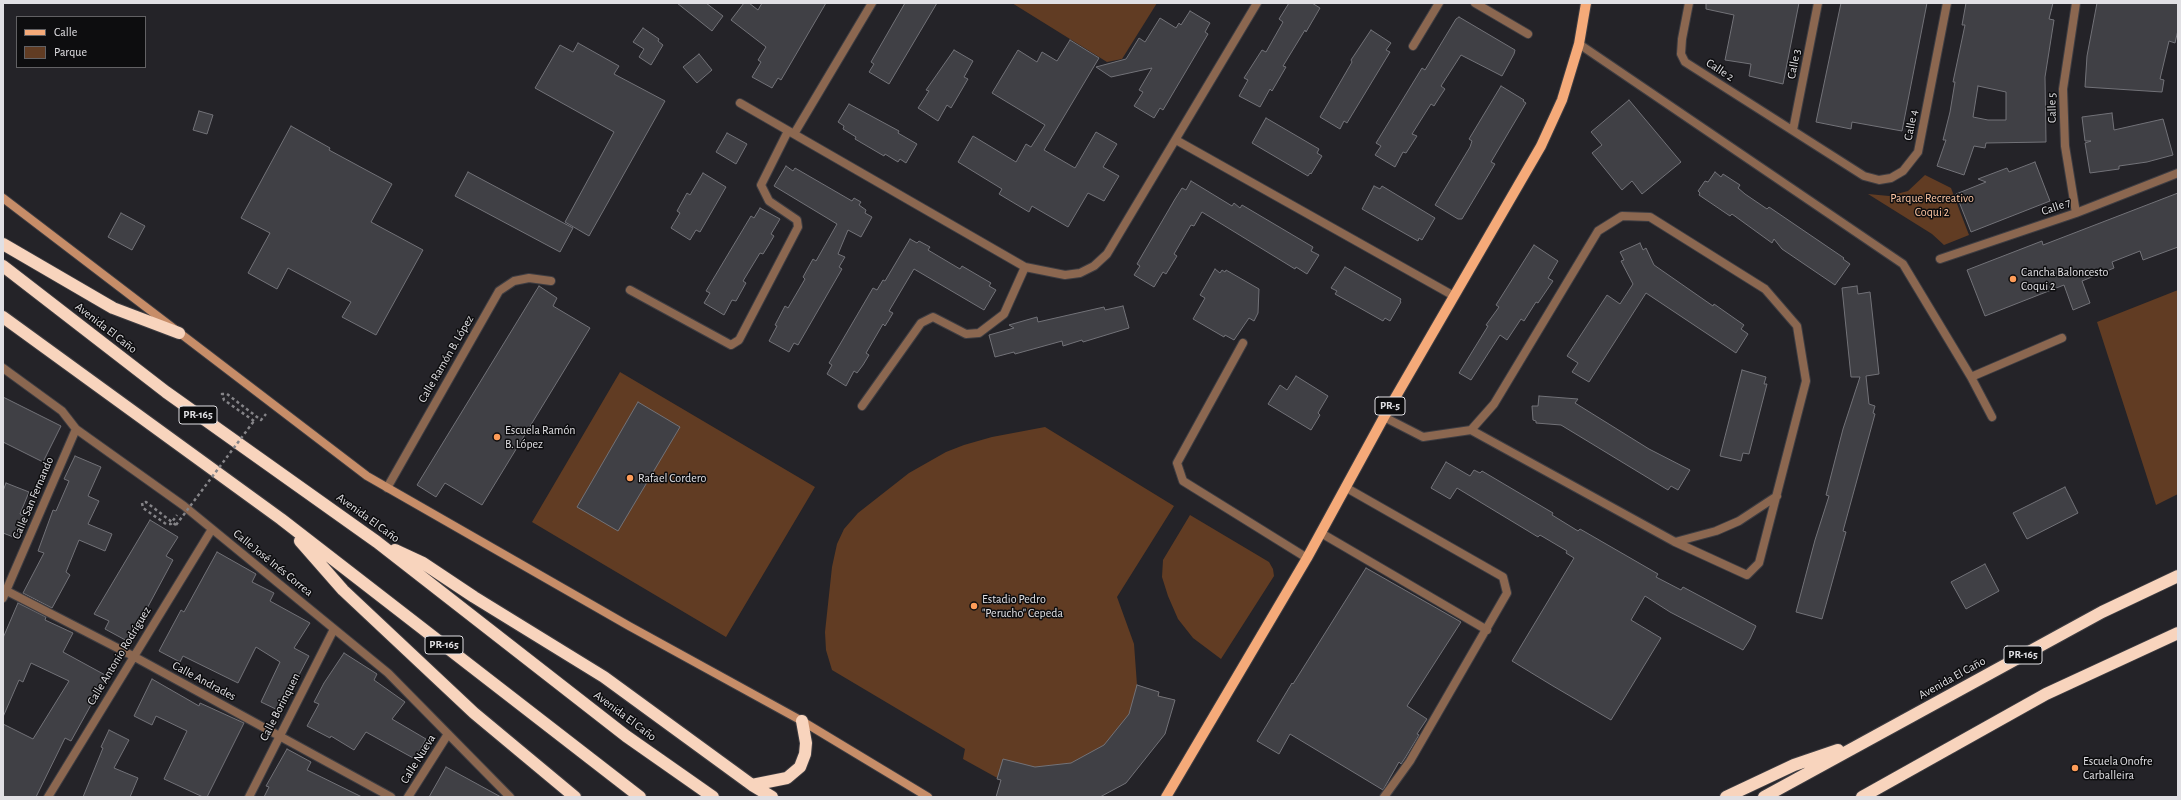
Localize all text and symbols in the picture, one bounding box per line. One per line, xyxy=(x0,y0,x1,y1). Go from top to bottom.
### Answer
legend xyxy=(16,16,146,68)
text: Calle xyxy=(54,26,77,38)
text: Parque xyxy=(54,46,87,58)
street label: Calle 3 xyxy=(1784,48,1804,80)
street label: Calle 2 xyxy=(1703,56,1737,84)
street label: Calle 5 xyxy=(2045,93,2059,123)
street label: Calle 4 xyxy=(1901,108,1921,142)
park label: Parque Recreativo Coqui 2 xyxy=(1890,191,1974,219)
street label: Calle 7 xyxy=(2039,195,2073,219)
place label: Cancha Baloncesto Coqui 2 xyxy=(2021,265,2108,293)
marker: Cancha Baloncesto Coqui 2 xyxy=(2008,274,2018,284)
street label: Avenida El Caño xyxy=(72,299,140,357)
street label: Calle Ramón B. López xyxy=(415,313,477,405)
road number: PR-5 xyxy=(1375,397,1405,415)
road number: PR-165 xyxy=(179,406,217,424)
place label: Escuela Ramón B. López xyxy=(505,423,575,451)
marker: Escuela Ramón B. López xyxy=(492,432,502,442)
street label: Calle San Fernando xyxy=(9,455,57,541)
place label: Rafael Cordero xyxy=(638,471,707,485)
marker: Rafael Cordero xyxy=(625,473,635,483)
street label: Avenida El Caño xyxy=(334,490,402,546)
street label: Calle José Inés Correa xyxy=(230,526,316,600)
place label: Estadio Pedro "Perucho" Cepeda xyxy=(982,592,1063,620)
marker: Estadio Pedro "Perucho" Cepeda xyxy=(969,601,979,611)
street label: Calle Antonio Rodríguez xyxy=(84,604,154,708)
road number: PR-165 xyxy=(425,636,463,654)
road number: PR-165 xyxy=(2004,646,2042,664)
street label: Avenida El Caño xyxy=(1916,654,1988,702)
street label: Calle Andrades xyxy=(170,658,238,704)
street label: Calle Borinquen xyxy=(257,671,303,743)
street label: Avenida El Caño xyxy=(591,688,659,744)
street label: Calle Nueva xyxy=(397,732,439,786)
place label: Escuela Onofre Carballeira xyxy=(2083,754,2152,782)
marker: Escuela Onofre Carballeira xyxy=(2070,763,2080,773)

